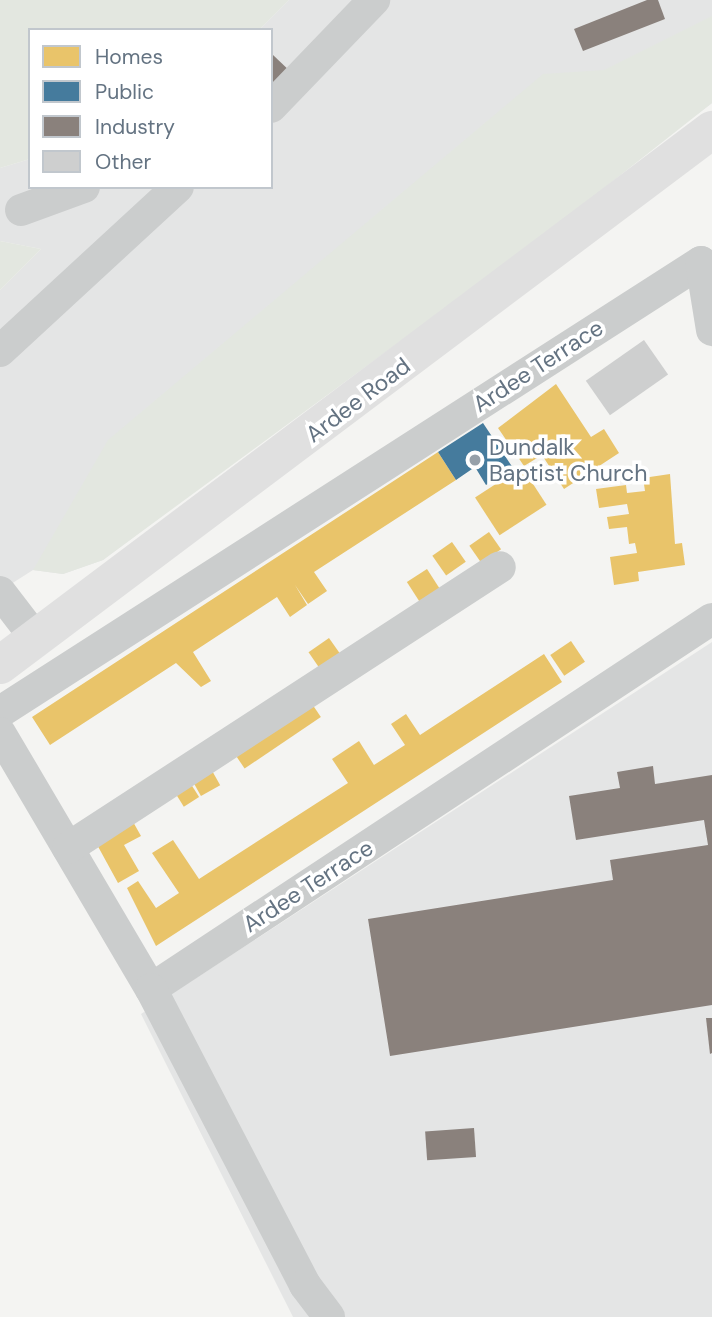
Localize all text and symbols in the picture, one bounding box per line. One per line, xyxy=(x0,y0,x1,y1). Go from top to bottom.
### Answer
legend xyxy=(28,28,273,189)
text: Homes xyxy=(95,43,163,71)
text: Public xyxy=(95,78,154,106)
text: Industry xyxy=(95,113,175,141)
text: Other xyxy=(95,148,151,176)
street label: Ardee Terrace xyxy=(468,314,608,418)
street label: Ardee Road xyxy=(300,352,416,448)
place label: Dundalk Baptist Church xyxy=(489,433,647,487)
marker: Dundalk Baptist Church xyxy=(467,452,483,468)
street label: Ardee Terrace xyxy=(238,834,378,938)

